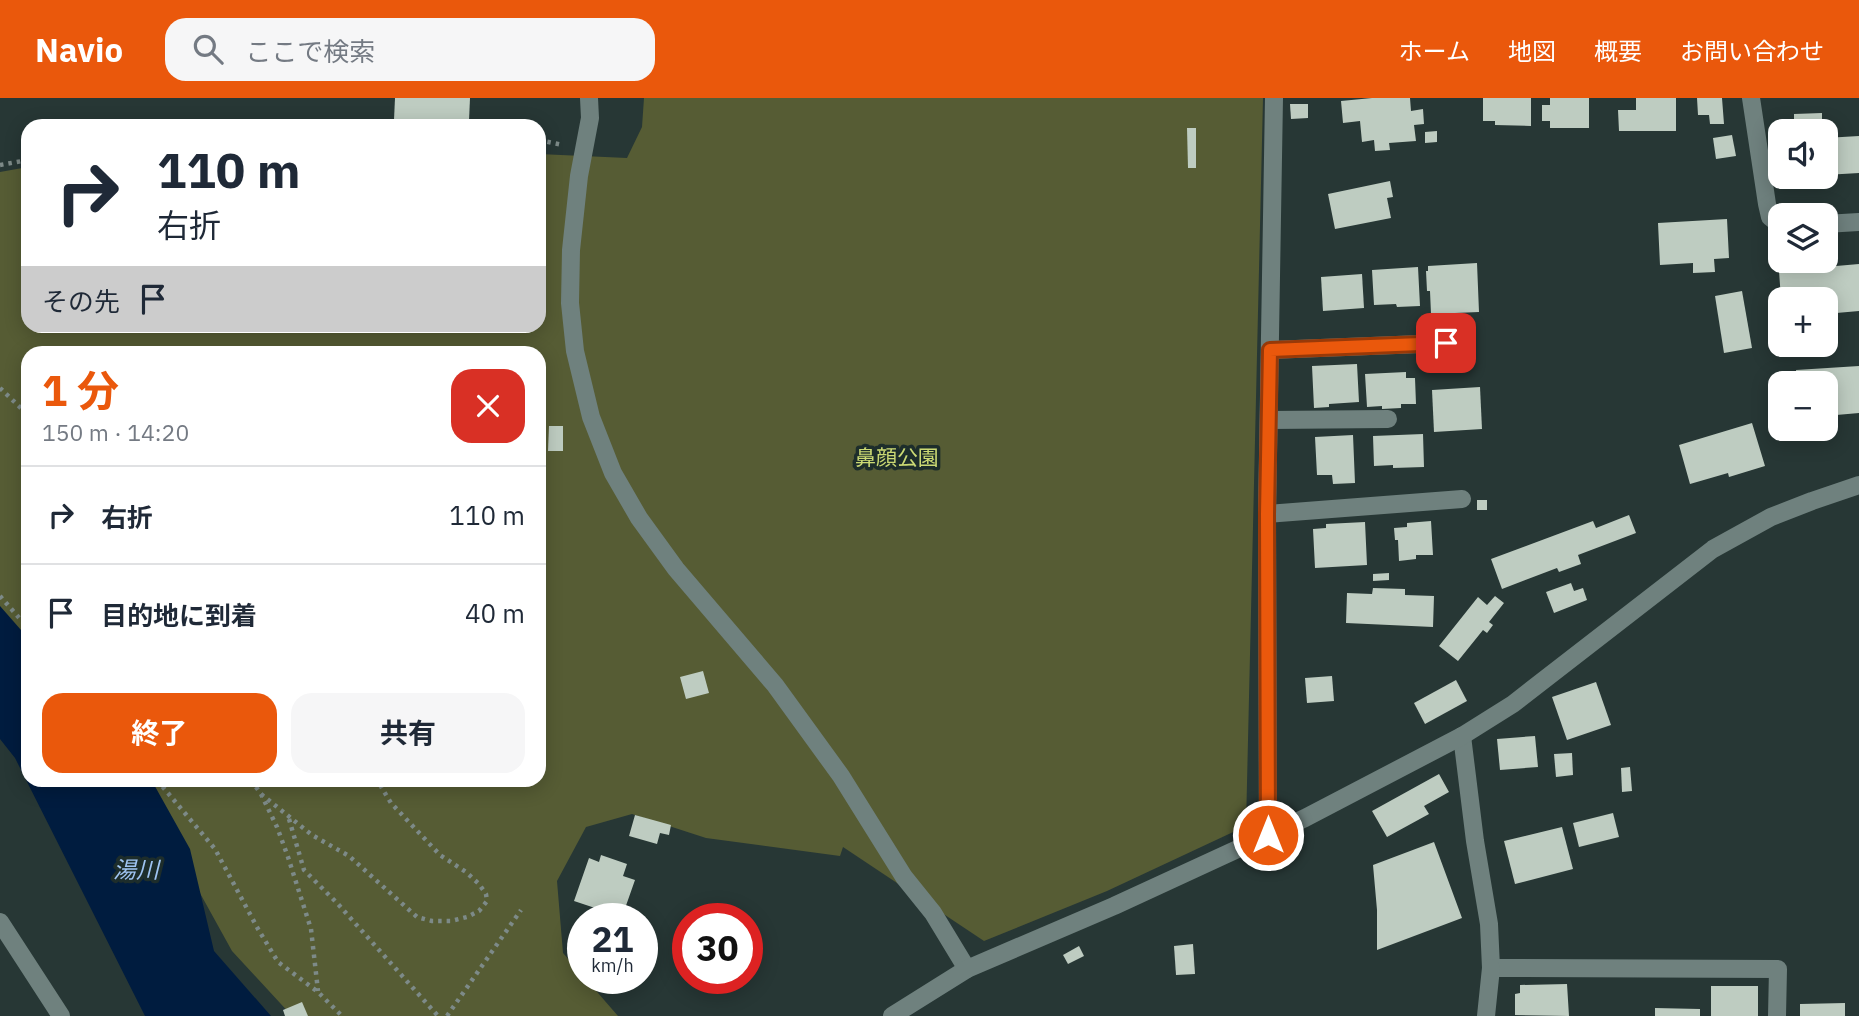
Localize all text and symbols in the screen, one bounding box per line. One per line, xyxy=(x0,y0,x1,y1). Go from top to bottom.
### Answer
search box xyxy=(165,18,655,81)
text: Navio xyxy=(35,28,123,71)
icon: search xyxy=(189,30,227,68)
text: ここで検索 xyxy=(245,34,375,68)
text: ホーム xyxy=(1399,35,1470,67)
text: 地図 xyxy=(1508,35,1556,67)
text: 概要 xyxy=(1594,35,1642,67)
text: お問い合わせ xyxy=(1680,35,1824,67)
map controls xyxy=(1768,119,1838,441)
button: sound xyxy=(1768,119,1838,189)
text: 110 m xyxy=(157,138,301,201)
icon: right xyxy=(42,147,133,238)
button: layers xyxy=(1768,203,1838,273)
text: 右折 xyxy=(157,204,221,246)
icon: arrive xyxy=(134,280,172,318)
text: その先 xyxy=(42,284,120,318)
button: + xyxy=(1768,287,1838,357)
pin xyxy=(1416,313,1476,373)
icon: arrive xyxy=(1427,324,1465,362)
text: 1 分 xyxy=(42,363,119,418)
button: close xyxy=(451,369,525,443)
button: − xyxy=(1768,371,1838,441)
text: 150 m · 14:20 xyxy=(42,417,189,447)
park label: 鼻顔公園 xyxy=(855,443,939,471)
icon: right xyxy=(42,496,80,534)
text: 110 m xyxy=(449,498,525,532)
text: 右折 xyxy=(101,500,153,534)
icon: arrive xyxy=(42,594,80,632)
text: 40 m xyxy=(465,596,525,630)
text: 目的地に到着 xyxy=(101,598,257,632)
button: 終了 xyxy=(42,693,277,773)
button: 共有 xyxy=(291,693,525,773)
position arrow xyxy=(1231,798,1305,872)
water label: 湯川 xyxy=(113,854,162,884)
speed limit sign: 30 xyxy=(672,903,763,994)
text: 21 xyxy=(591,916,634,962)
text: km/h xyxy=(591,954,634,977)

